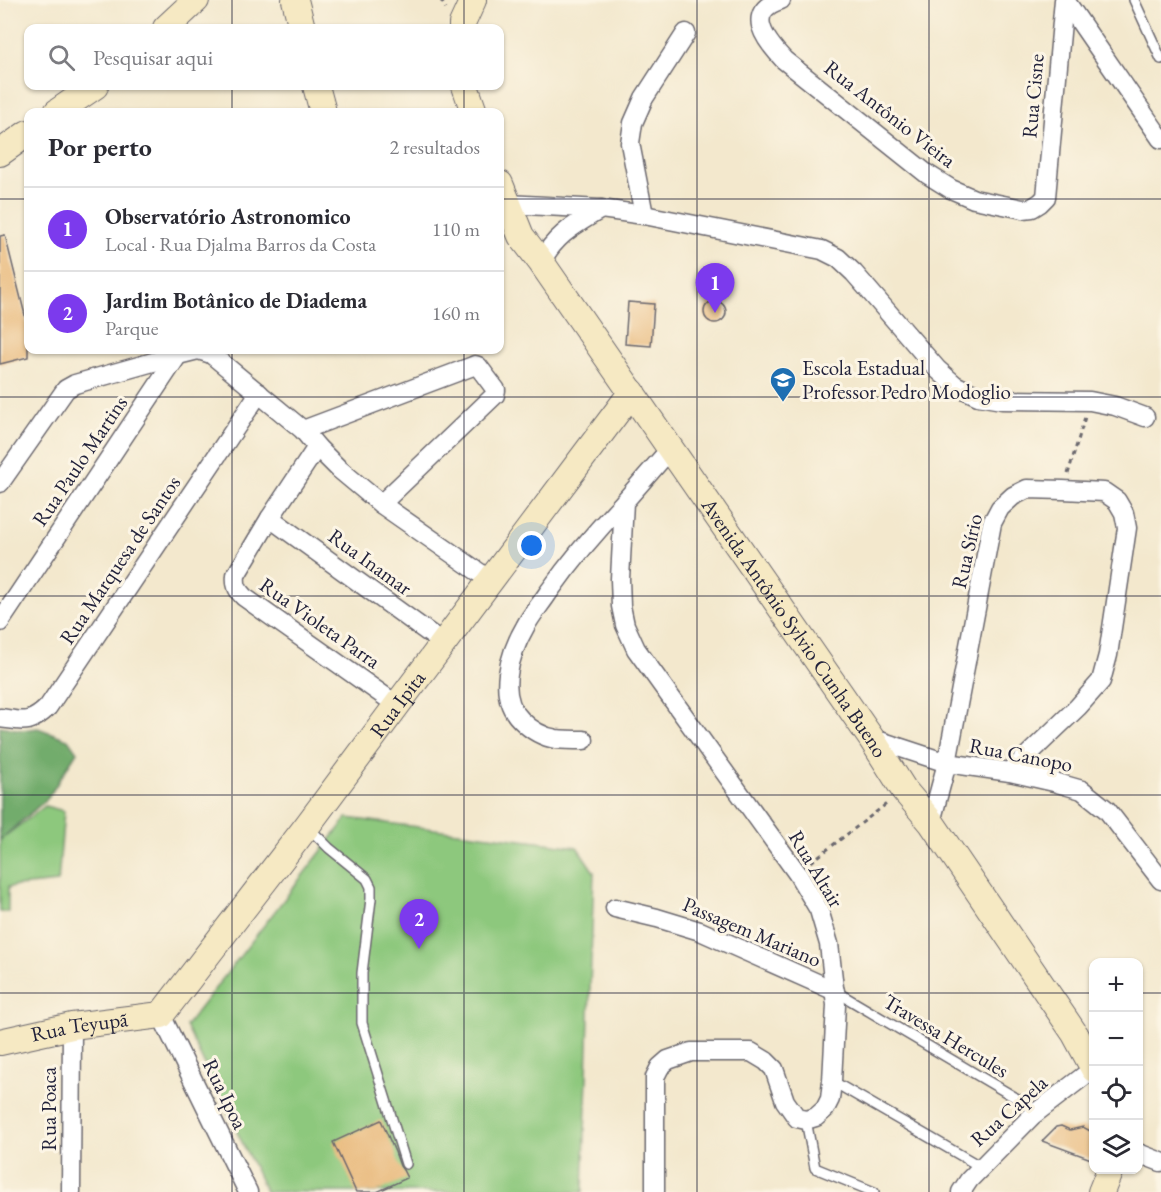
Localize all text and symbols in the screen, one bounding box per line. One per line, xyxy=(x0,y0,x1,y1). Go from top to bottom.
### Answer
search box xyxy=(24,24,504,90)
icon: search xyxy=(45,41,78,74)
text: Pesquisar aqui xyxy=(93,43,213,72)
street label: Rua Cisne xyxy=(1015,53,1050,139)
street label: Rua Antônio Vieira xyxy=(819,54,962,174)
text: Por perto xyxy=(48,130,152,164)
text: 2 resultados xyxy=(389,134,480,160)
text: Observatório Astronomico xyxy=(105,202,351,231)
text: 1 xyxy=(62,216,73,242)
text: 110 m xyxy=(432,216,480,242)
text: Local · Rua Djalma Barros da Costa xyxy=(105,231,376,257)
pin: 1 xyxy=(696,264,734,313)
text: Jardim Botânico de Diadema xyxy=(105,286,367,315)
text: 2 xyxy=(62,300,73,326)
text: 160 m xyxy=(432,300,480,326)
text: Parque xyxy=(105,315,158,341)
place label: Escola Estadual Professor Pedro Modoglio xyxy=(802,354,1011,405)
school or university icon: Escola Estadual Professor Pedro Modoglio xyxy=(768,365,798,403)
street label: Rua Paulo Martins xyxy=(26,390,133,531)
street label: Rua Marquesa de Santos xyxy=(53,470,186,649)
street label: Avenida Antônio Sylvio Cunha Bueno xyxy=(695,492,894,762)
street label: Rua Sírio xyxy=(945,511,988,591)
street label: Rua Inamar xyxy=(323,522,417,601)
your location xyxy=(517,531,546,560)
street label: Rua Violeta Parra xyxy=(255,571,386,675)
street label: Rua Ipita xyxy=(363,665,431,743)
street label: Rua Canopo xyxy=(967,731,1075,778)
street label: Rua Altair xyxy=(783,825,850,912)
street label: Passagem Mariano xyxy=(679,890,825,973)
pin: 2 xyxy=(400,900,438,949)
map controls xyxy=(1089,958,1143,1174)
button: + xyxy=(1089,958,1143,1012)
street label: Travessa Hercules xyxy=(879,987,1014,1084)
street label: Rua Teyupã xyxy=(28,1005,130,1048)
button: − xyxy=(1089,1012,1143,1066)
street label: Rua Ipoa xyxy=(197,1054,254,1134)
street label: Rua Poaca xyxy=(35,1066,62,1151)
button: locate xyxy=(1089,1066,1143,1120)
street label: Rua Capela xyxy=(965,1069,1053,1152)
button: layers xyxy=(1089,1120,1143,1174)

